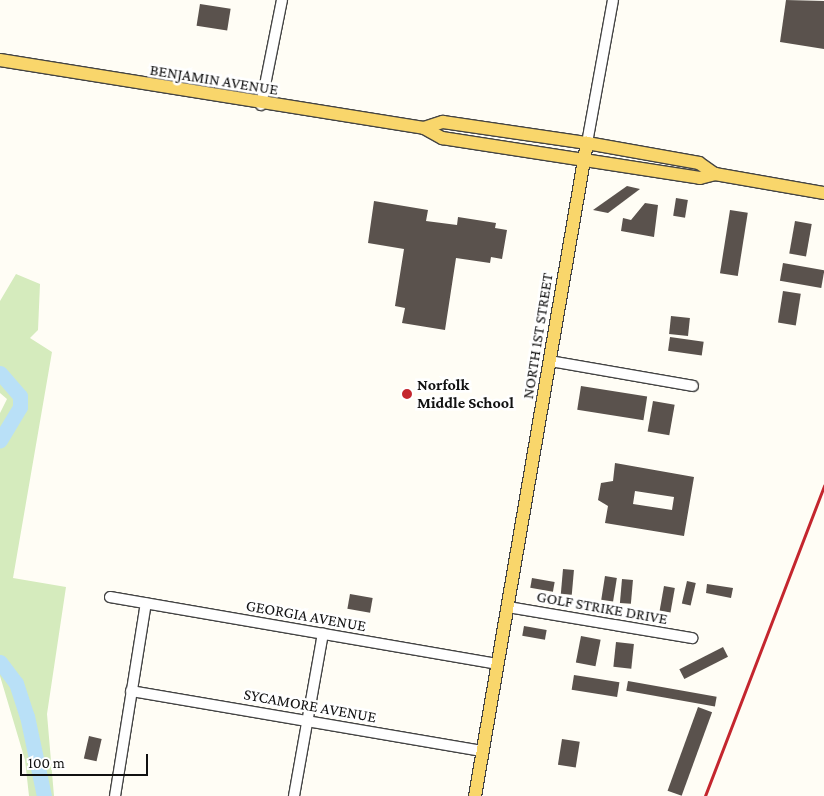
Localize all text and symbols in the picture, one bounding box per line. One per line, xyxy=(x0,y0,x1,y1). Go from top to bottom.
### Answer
street label: BENJAMIN AVENUE xyxy=(148,60,280,100)
street label: NORTH 1ST STREET xyxy=(519,272,557,400)
place label: Norfolk Middle School xyxy=(417,375,514,413)
marker: Norfolk Middle School xyxy=(401,388,413,400)
street label: GOLF STRIKE DRIVE xyxy=(535,587,669,629)
street label: GEORGIA AVENUE xyxy=(245,596,367,636)
street label: SYCAMORE AVENUE xyxy=(242,685,378,727)
scale bar xyxy=(22,744,150,776)
text: 100 m xyxy=(28,755,65,771)

